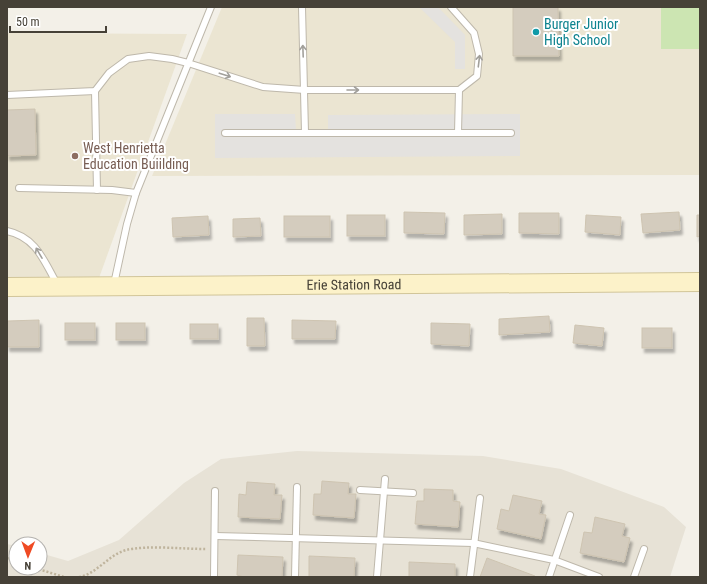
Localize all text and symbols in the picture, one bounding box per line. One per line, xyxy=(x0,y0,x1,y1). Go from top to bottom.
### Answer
scale bar xyxy=(10,8,106,34)
text: 50 m xyxy=(16,15,40,29)
place label: Burger Junior High School xyxy=(544,16,618,48)
marker: Burger Junior High School xyxy=(531,27,541,37)
one-way arrow xyxy=(299,45,307,58)
one-way arrow xyxy=(475,55,482,68)
one-way arrow xyxy=(218,72,231,79)
one-way arrow xyxy=(346,86,359,94)
place label: West Henrietta Education Buiilding xyxy=(83,140,189,172)
marker: West Henrietta Education Buiilding xyxy=(70,151,80,161)
one-way arrow xyxy=(35,248,43,260)
street label: Erie Station Road xyxy=(306,276,402,293)
north arrow xyxy=(8,536,48,576)
text: N xyxy=(24,559,31,572)

